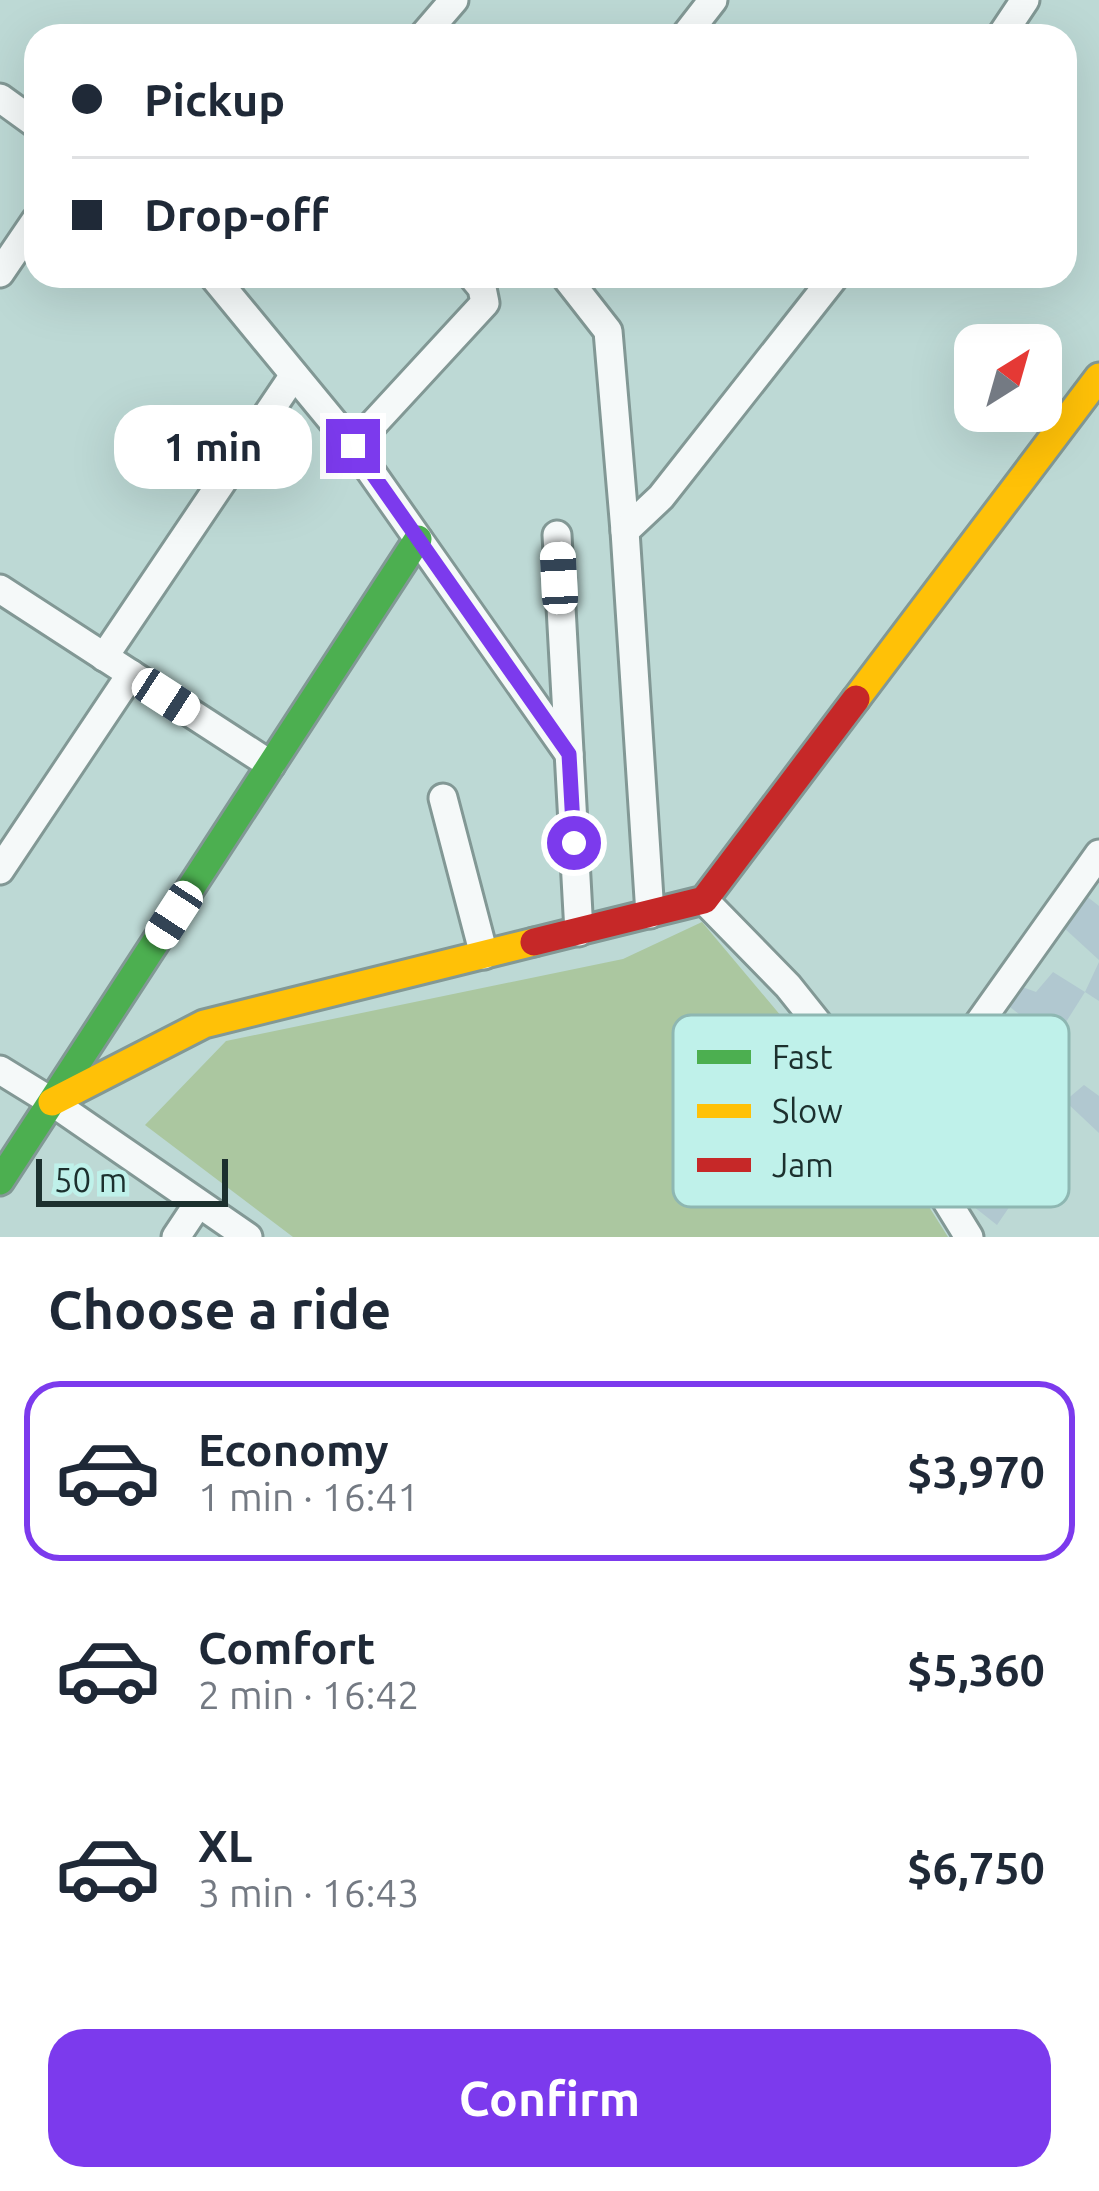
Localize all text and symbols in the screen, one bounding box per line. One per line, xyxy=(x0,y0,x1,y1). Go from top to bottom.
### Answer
text: Pickup xyxy=(144,74,285,125)
text: Drop-off xyxy=(144,189,329,240)
north arrow xyxy=(954,324,1062,432)
map controls xyxy=(954,324,1062,432)
callout: 1 min xyxy=(113,404,311,488)
route end xyxy=(326,419,380,473)
text: 1 min xyxy=(164,425,262,468)
car xyxy=(539,541,579,615)
car xyxy=(126,662,206,732)
route start xyxy=(547,816,601,870)
car xyxy=(139,875,209,955)
legend xyxy=(673,1015,1069,1207)
text: Fast xyxy=(772,1038,832,1075)
text: Slow xyxy=(772,1092,843,1129)
text: Jam xyxy=(772,1146,834,1183)
scale bar xyxy=(36,1153,228,1206)
text: 50 m xyxy=(54,1161,127,1198)
text: Choose a ride xyxy=(48,1279,391,1339)
icon: car xyxy=(54,1417,162,1525)
text: Economy xyxy=(198,1424,389,1475)
text: $3,970 xyxy=(907,1446,1045,1497)
text: 1 min · 16:41 xyxy=(198,1475,419,1518)
icon: car xyxy=(54,1615,162,1723)
text: Comfort xyxy=(198,1622,375,1673)
text: $5,360 xyxy=(907,1644,1045,1695)
text: 2 min · 16:42 xyxy=(198,1673,419,1716)
icon: car xyxy=(54,1813,162,1921)
text: XL xyxy=(198,1820,252,1871)
text: $6,750 xyxy=(907,1842,1045,1893)
text: 3 min · 16:43 xyxy=(198,1871,419,1914)
button: Confirm xyxy=(48,2029,1051,2167)

